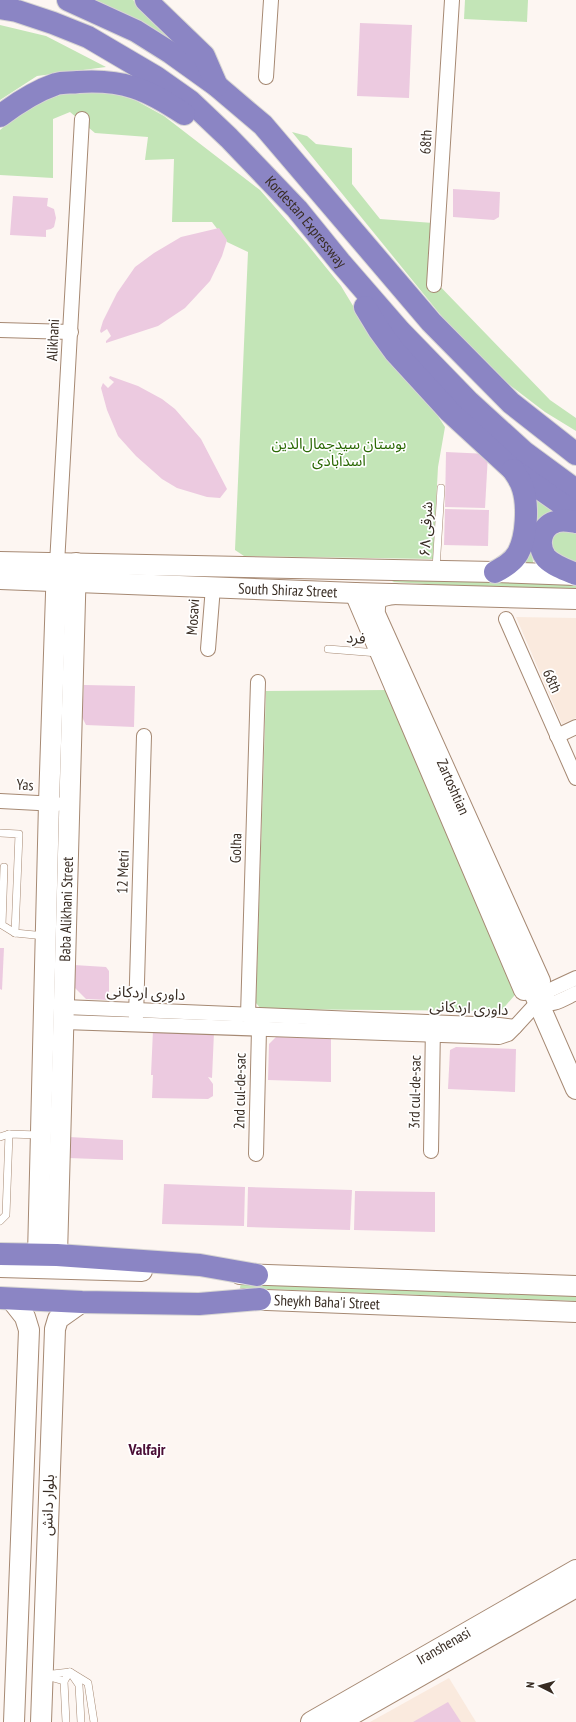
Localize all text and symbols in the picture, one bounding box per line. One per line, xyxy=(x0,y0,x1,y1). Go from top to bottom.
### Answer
street label: 68th xyxy=(415,129,436,155)
street label: Kordestan Expressway xyxy=(261,172,351,272)
street label: Alikhani xyxy=(42,318,63,361)
park label: بوستان سیدجمال‌الدین اسدآبادی xyxy=(272,434,406,470)
street label: ۶۸ شرقی xyxy=(415,501,436,557)
street label: South Shiraz Street xyxy=(238,578,338,601)
street label: Mosavi xyxy=(182,598,203,636)
street label: فرد xyxy=(346,627,367,648)
street label: 68th xyxy=(539,666,566,696)
street label: Zartoshtian xyxy=(433,756,474,818)
street label: Yas xyxy=(16,775,34,794)
street label: Golha xyxy=(225,833,246,863)
street label: 12 Metri xyxy=(112,850,133,894)
street label: Baba Alikhani Street xyxy=(55,856,77,962)
street label: داوری اردکانی xyxy=(106,981,186,1004)
street label: داوری اردکانی xyxy=(429,996,509,1019)
street label: 2nd cul-de-sac xyxy=(229,1052,250,1129)
street label: 3rd cul-de-sac xyxy=(404,1054,425,1129)
street label: Sheykh Baha'i Street xyxy=(274,1290,380,1313)
district label: Valfajr xyxy=(128,1439,166,1459)
street label: بلوار دانش xyxy=(37,1474,58,1536)
street label: Iranshenasi xyxy=(413,1623,474,1668)
north arrow xyxy=(520,1666,560,1706)
text: N xyxy=(523,1681,537,1689)

